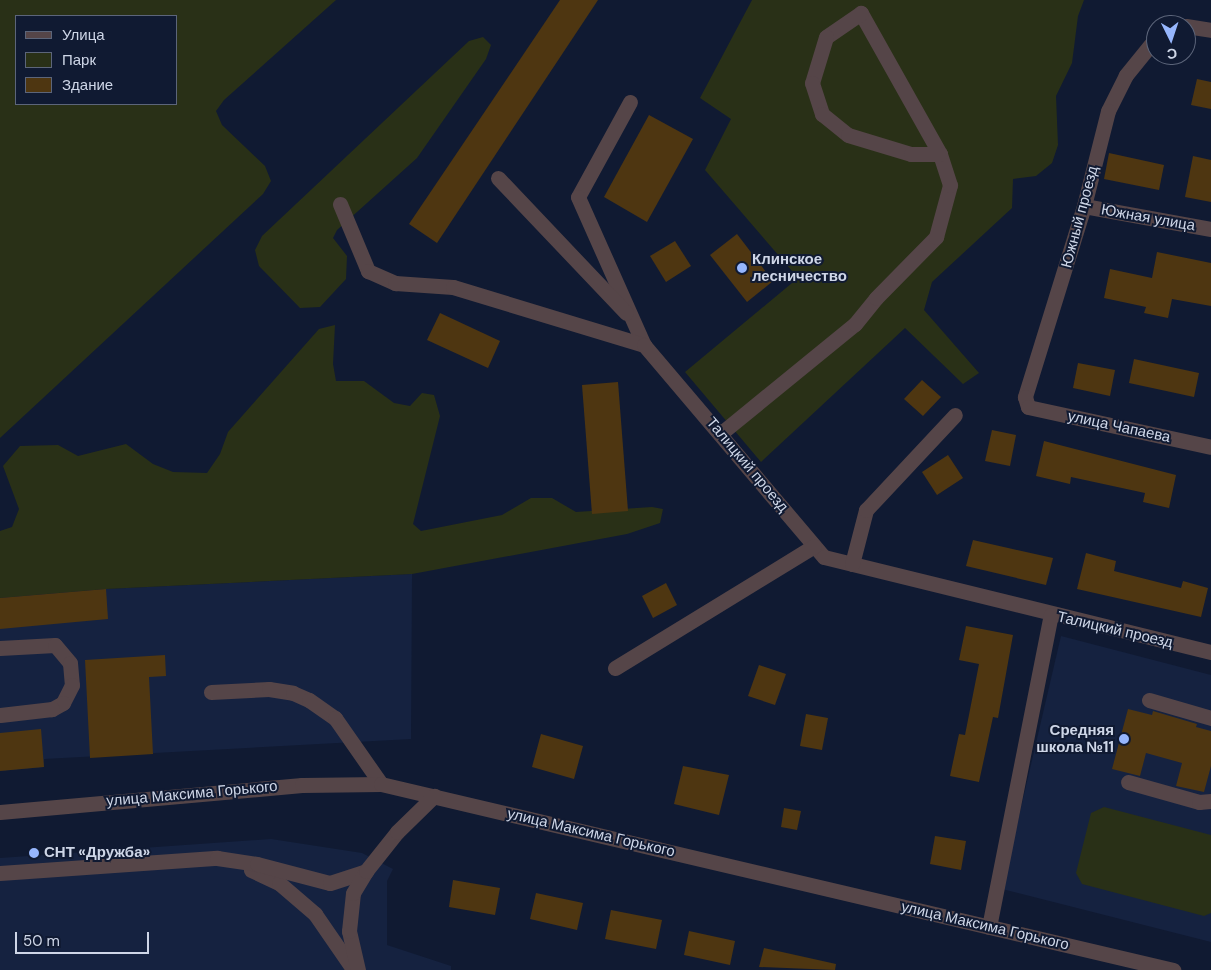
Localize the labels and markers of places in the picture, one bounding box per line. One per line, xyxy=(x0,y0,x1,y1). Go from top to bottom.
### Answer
place label: Клинское лесничество xyxy=(752,250,847,285)
marker: Клинское лесничество xyxy=(736,262,748,274)
place label: Средняя школа №11 xyxy=(1036,721,1114,756)
marker: Средняя школа №11 xyxy=(1118,733,1130,745)
place label: СНТ «Дружба» xyxy=(44,844,150,862)
marker: СНТ «Дружба» xyxy=(28,847,40,859)

